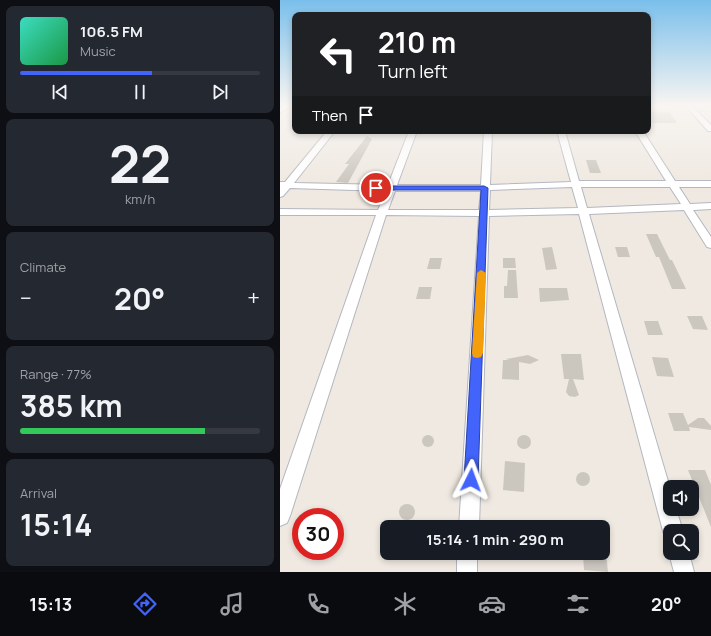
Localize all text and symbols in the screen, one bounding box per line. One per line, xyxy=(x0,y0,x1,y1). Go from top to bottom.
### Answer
text: 106.5 FM xyxy=(80,21,143,42)
text: 210 m xyxy=(378,23,456,61)
icon: left xyxy=(312,28,364,80)
text: Music xyxy=(80,42,116,60)
text: Turn left xyxy=(378,59,448,83)
icon: previous xyxy=(49,81,71,103)
icon: pause xyxy=(129,81,151,103)
icon: next xyxy=(209,81,231,103)
icon: arrive xyxy=(355,104,377,126)
text: Then xyxy=(312,105,347,126)
text: 22 xyxy=(109,128,171,199)
pin xyxy=(359,171,393,205)
icon: arrive xyxy=(365,177,387,199)
text: km/h xyxy=(125,190,155,208)
text: Climate xyxy=(20,258,66,276)
text: 20° xyxy=(114,278,165,319)
text: − xyxy=(20,283,32,313)
text: + xyxy=(247,283,260,313)
text: Range · 77% xyxy=(20,365,92,383)
text: 385 km xyxy=(20,385,123,426)
position arrow xyxy=(450,459,492,501)
map controls xyxy=(663,480,699,560)
button: sound xyxy=(663,480,699,516)
text: Arrival xyxy=(20,484,57,502)
text: 15:14 xyxy=(20,504,92,545)
speed limit sign: 30 xyxy=(292,508,344,560)
button: search xyxy=(663,524,699,560)
text: 15:14 · 1 min · 290 m xyxy=(426,529,564,550)
icon: directions xyxy=(131,590,159,618)
icon: music xyxy=(218,590,246,618)
icon: phone xyxy=(304,590,332,618)
icon: climate xyxy=(391,590,419,618)
icon: car xyxy=(478,590,506,618)
icon: filters xyxy=(564,590,592,618)
text: 15:13 xyxy=(29,592,72,616)
text: 20° xyxy=(651,592,682,616)

